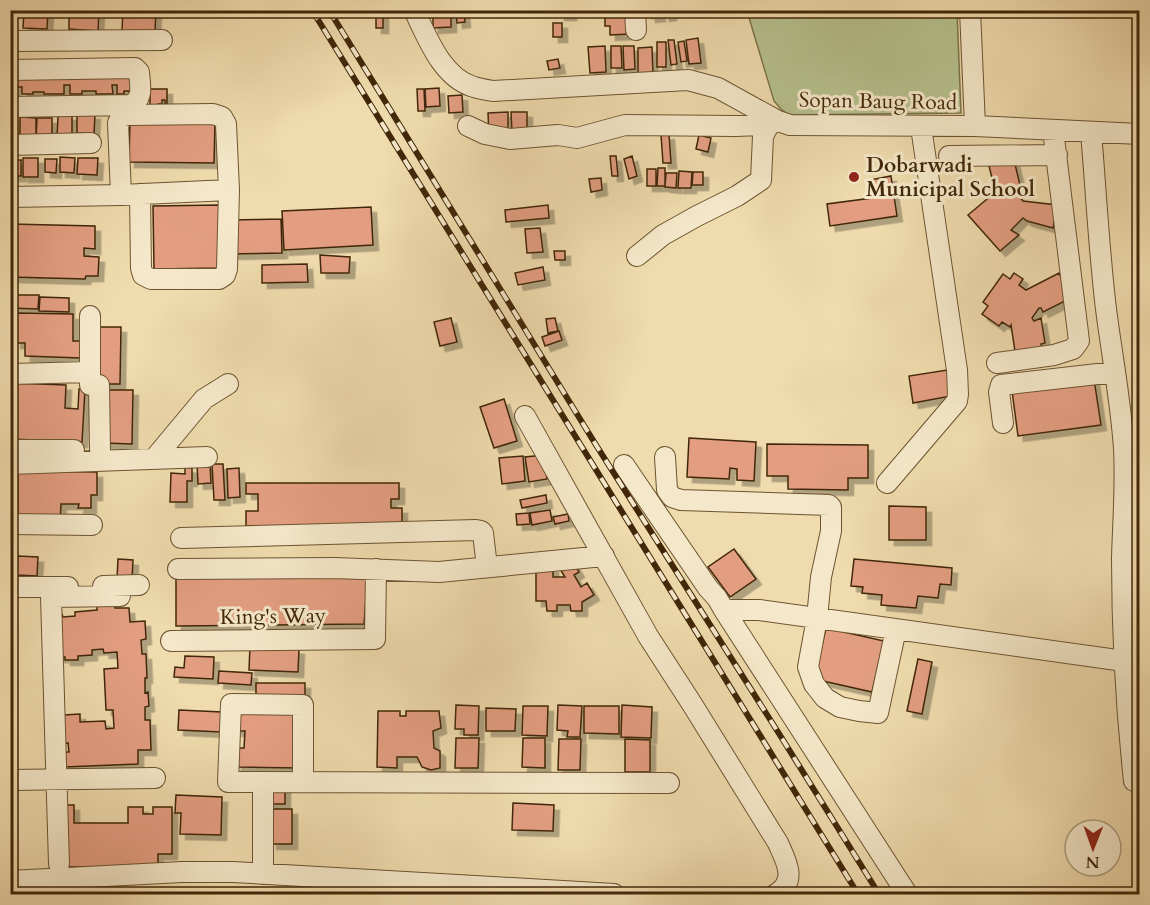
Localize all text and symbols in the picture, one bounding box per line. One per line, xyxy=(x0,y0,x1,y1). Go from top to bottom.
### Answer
street label: Sopan Baug Road xyxy=(799,86,957,117)
place label: Dobarwadi Municipal School xyxy=(866,151,1035,204)
marker: Dobarwadi Municipal School xyxy=(847,170,861,184)
street label: King's Way xyxy=(220,601,326,632)
north arrow xyxy=(1063,818,1123,878)
text: N xyxy=(1086,851,1100,873)

